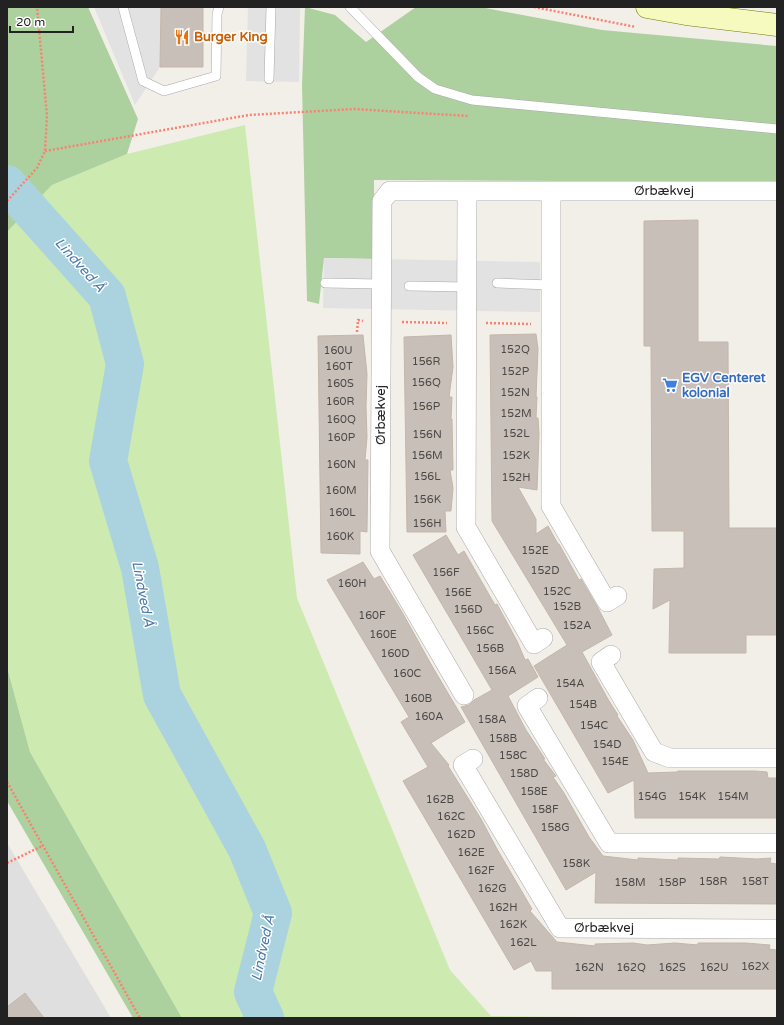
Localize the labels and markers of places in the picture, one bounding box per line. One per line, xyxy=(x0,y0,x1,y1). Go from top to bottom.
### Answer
restaurant icon: Burger King xyxy=(173,28,191,46)
place label: Burger King xyxy=(194,29,268,45)
place label: EGV Centeret kolonial xyxy=(682,370,766,401)
supermarket icon: EGV Centeret kolonial xyxy=(661,376,679,394)

